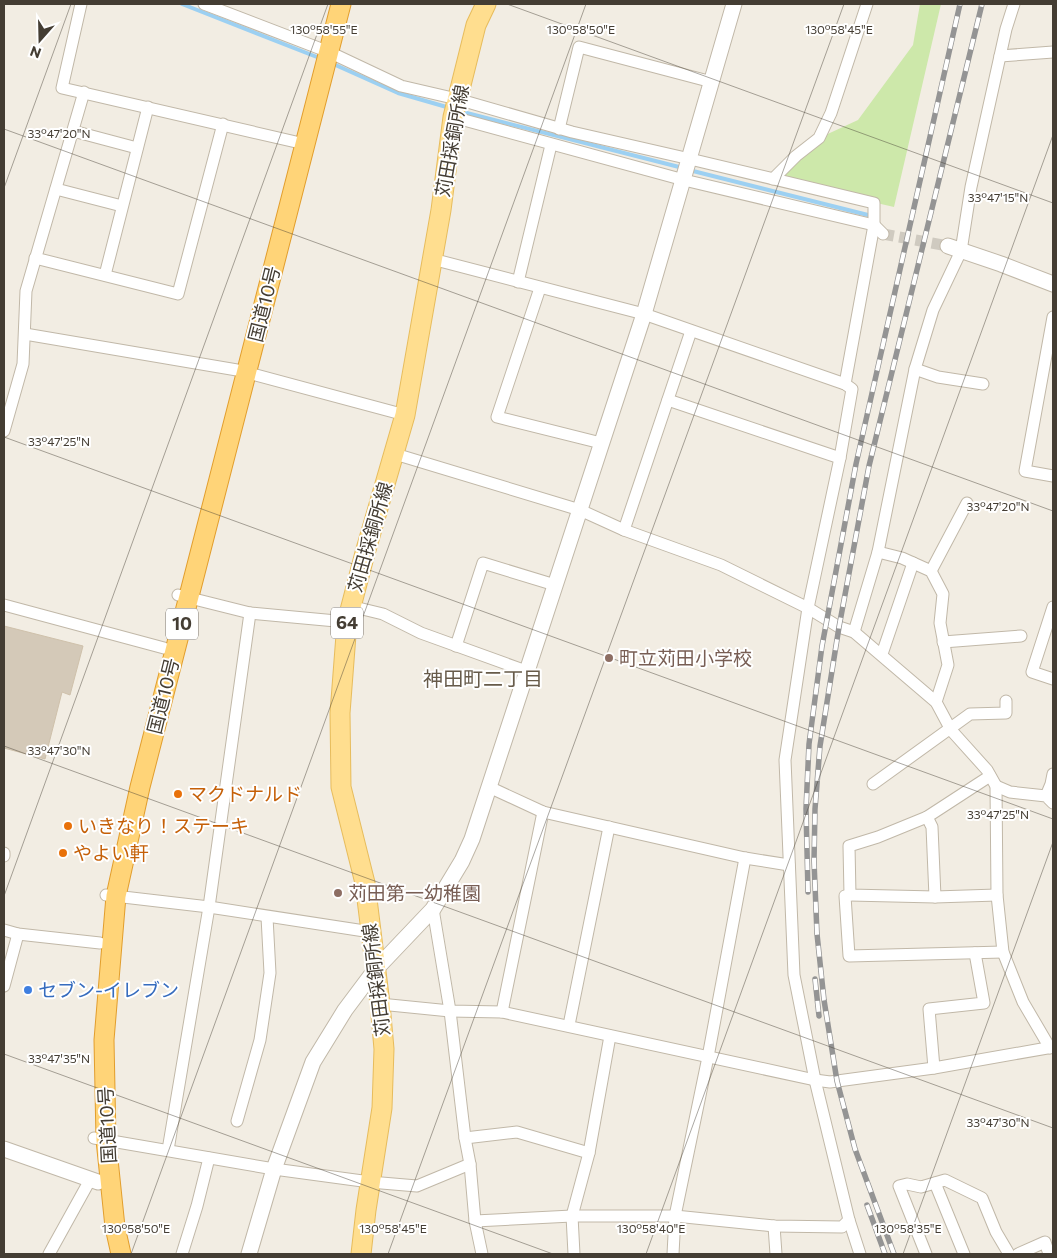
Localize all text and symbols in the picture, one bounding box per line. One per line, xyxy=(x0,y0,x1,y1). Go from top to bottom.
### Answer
north arrow xyxy=(15,15,65,65)
text: 130°58'55"E xyxy=(290,22,358,36)
text: 130°58'50"E xyxy=(547,22,615,36)
text: 130°58'45"E xyxy=(805,22,873,36)
text: N xyxy=(28,43,43,62)
street label: 苅田採銅所線 xyxy=(430,83,473,199)
text: 33°47'20"N xyxy=(28,126,90,140)
text: 33°47'15"N xyxy=(968,190,1028,204)
street label: 国道10号 xyxy=(243,263,284,344)
text: 33°47'25"N xyxy=(28,434,90,448)
street label: 苅田採銅所線 xyxy=(343,479,396,595)
text: 33°47'20"N xyxy=(967,499,1029,513)
road number: 10 xyxy=(166,608,198,640)
road number: 64 xyxy=(331,608,363,638)
place label: 町立苅田小学校 xyxy=(619,646,752,669)
marker: 町立苅田小学校 xyxy=(603,652,615,664)
street label: 国道10号 xyxy=(142,655,183,736)
district label: 神田町二丁目 xyxy=(423,666,543,690)
text: 33°47'30"N xyxy=(27,743,91,757)
place label: マクドナルド xyxy=(188,782,302,805)
marker: マクドナルド xyxy=(172,788,184,800)
text: 33°47'25"N xyxy=(967,807,1029,821)
place label: いきなり！ステーキ xyxy=(78,814,249,837)
marker: いきなり！ステーキ xyxy=(62,820,74,832)
place label: やよい軒 xyxy=(73,841,149,864)
marker: やよい軒 xyxy=(57,847,69,859)
place label: 苅田第一幼稚園 xyxy=(348,881,481,904)
marker: 苅田第一幼稚園 xyxy=(332,887,344,899)
street label: 苅田採銅所線 xyxy=(357,922,394,1038)
place label: セブン-イレブン xyxy=(38,978,179,1001)
marker: セブン-イレブン xyxy=(22,984,34,996)
text: 33°47'35"N xyxy=(28,1051,90,1065)
street label: 国道10号 xyxy=(93,1086,120,1164)
text: 33°47'30"N xyxy=(966,1115,1030,1129)
text: 130°58'50"E xyxy=(102,1221,170,1235)
text: 130°58'45"E xyxy=(359,1221,427,1235)
text: 130°58'40"E xyxy=(617,1221,685,1235)
text: 130°58'35"E xyxy=(874,1221,942,1235)

